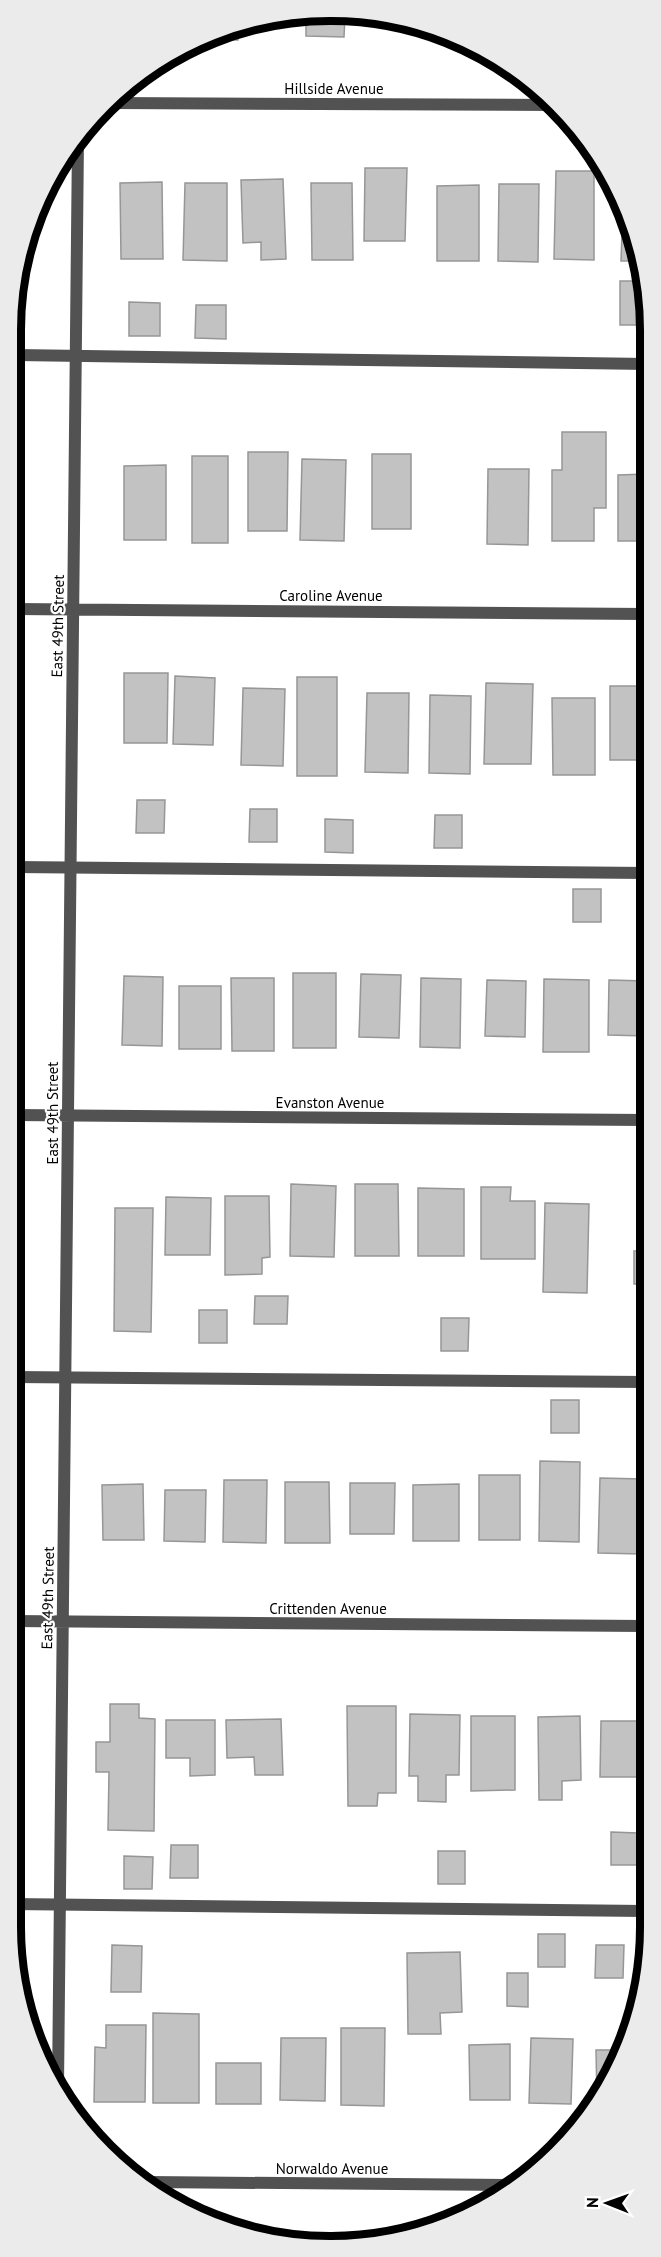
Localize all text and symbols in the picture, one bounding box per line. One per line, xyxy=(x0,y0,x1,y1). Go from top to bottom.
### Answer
street label: Hillside Avenue xyxy=(284,79,384,98)
street label: East 49th Street xyxy=(47,574,68,678)
street label: Caroline Avenue xyxy=(279,586,383,605)
street label: East 49th Street xyxy=(43,1062,62,1164)
street label: Evanston Avenue xyxy=(276,1093,384,1112)
street label: East 49th Street xyxy=(37,1546,58,1650)
street label: Crittenden Avenue xyxy=(269,1599,387,1618)
street label: Norwaldo Avenue xyxy=(276,2159,388,2178)
north arrow xyxy=(577,2173,637,2233)
text: N xyxy=(582,2197,602,2208)

